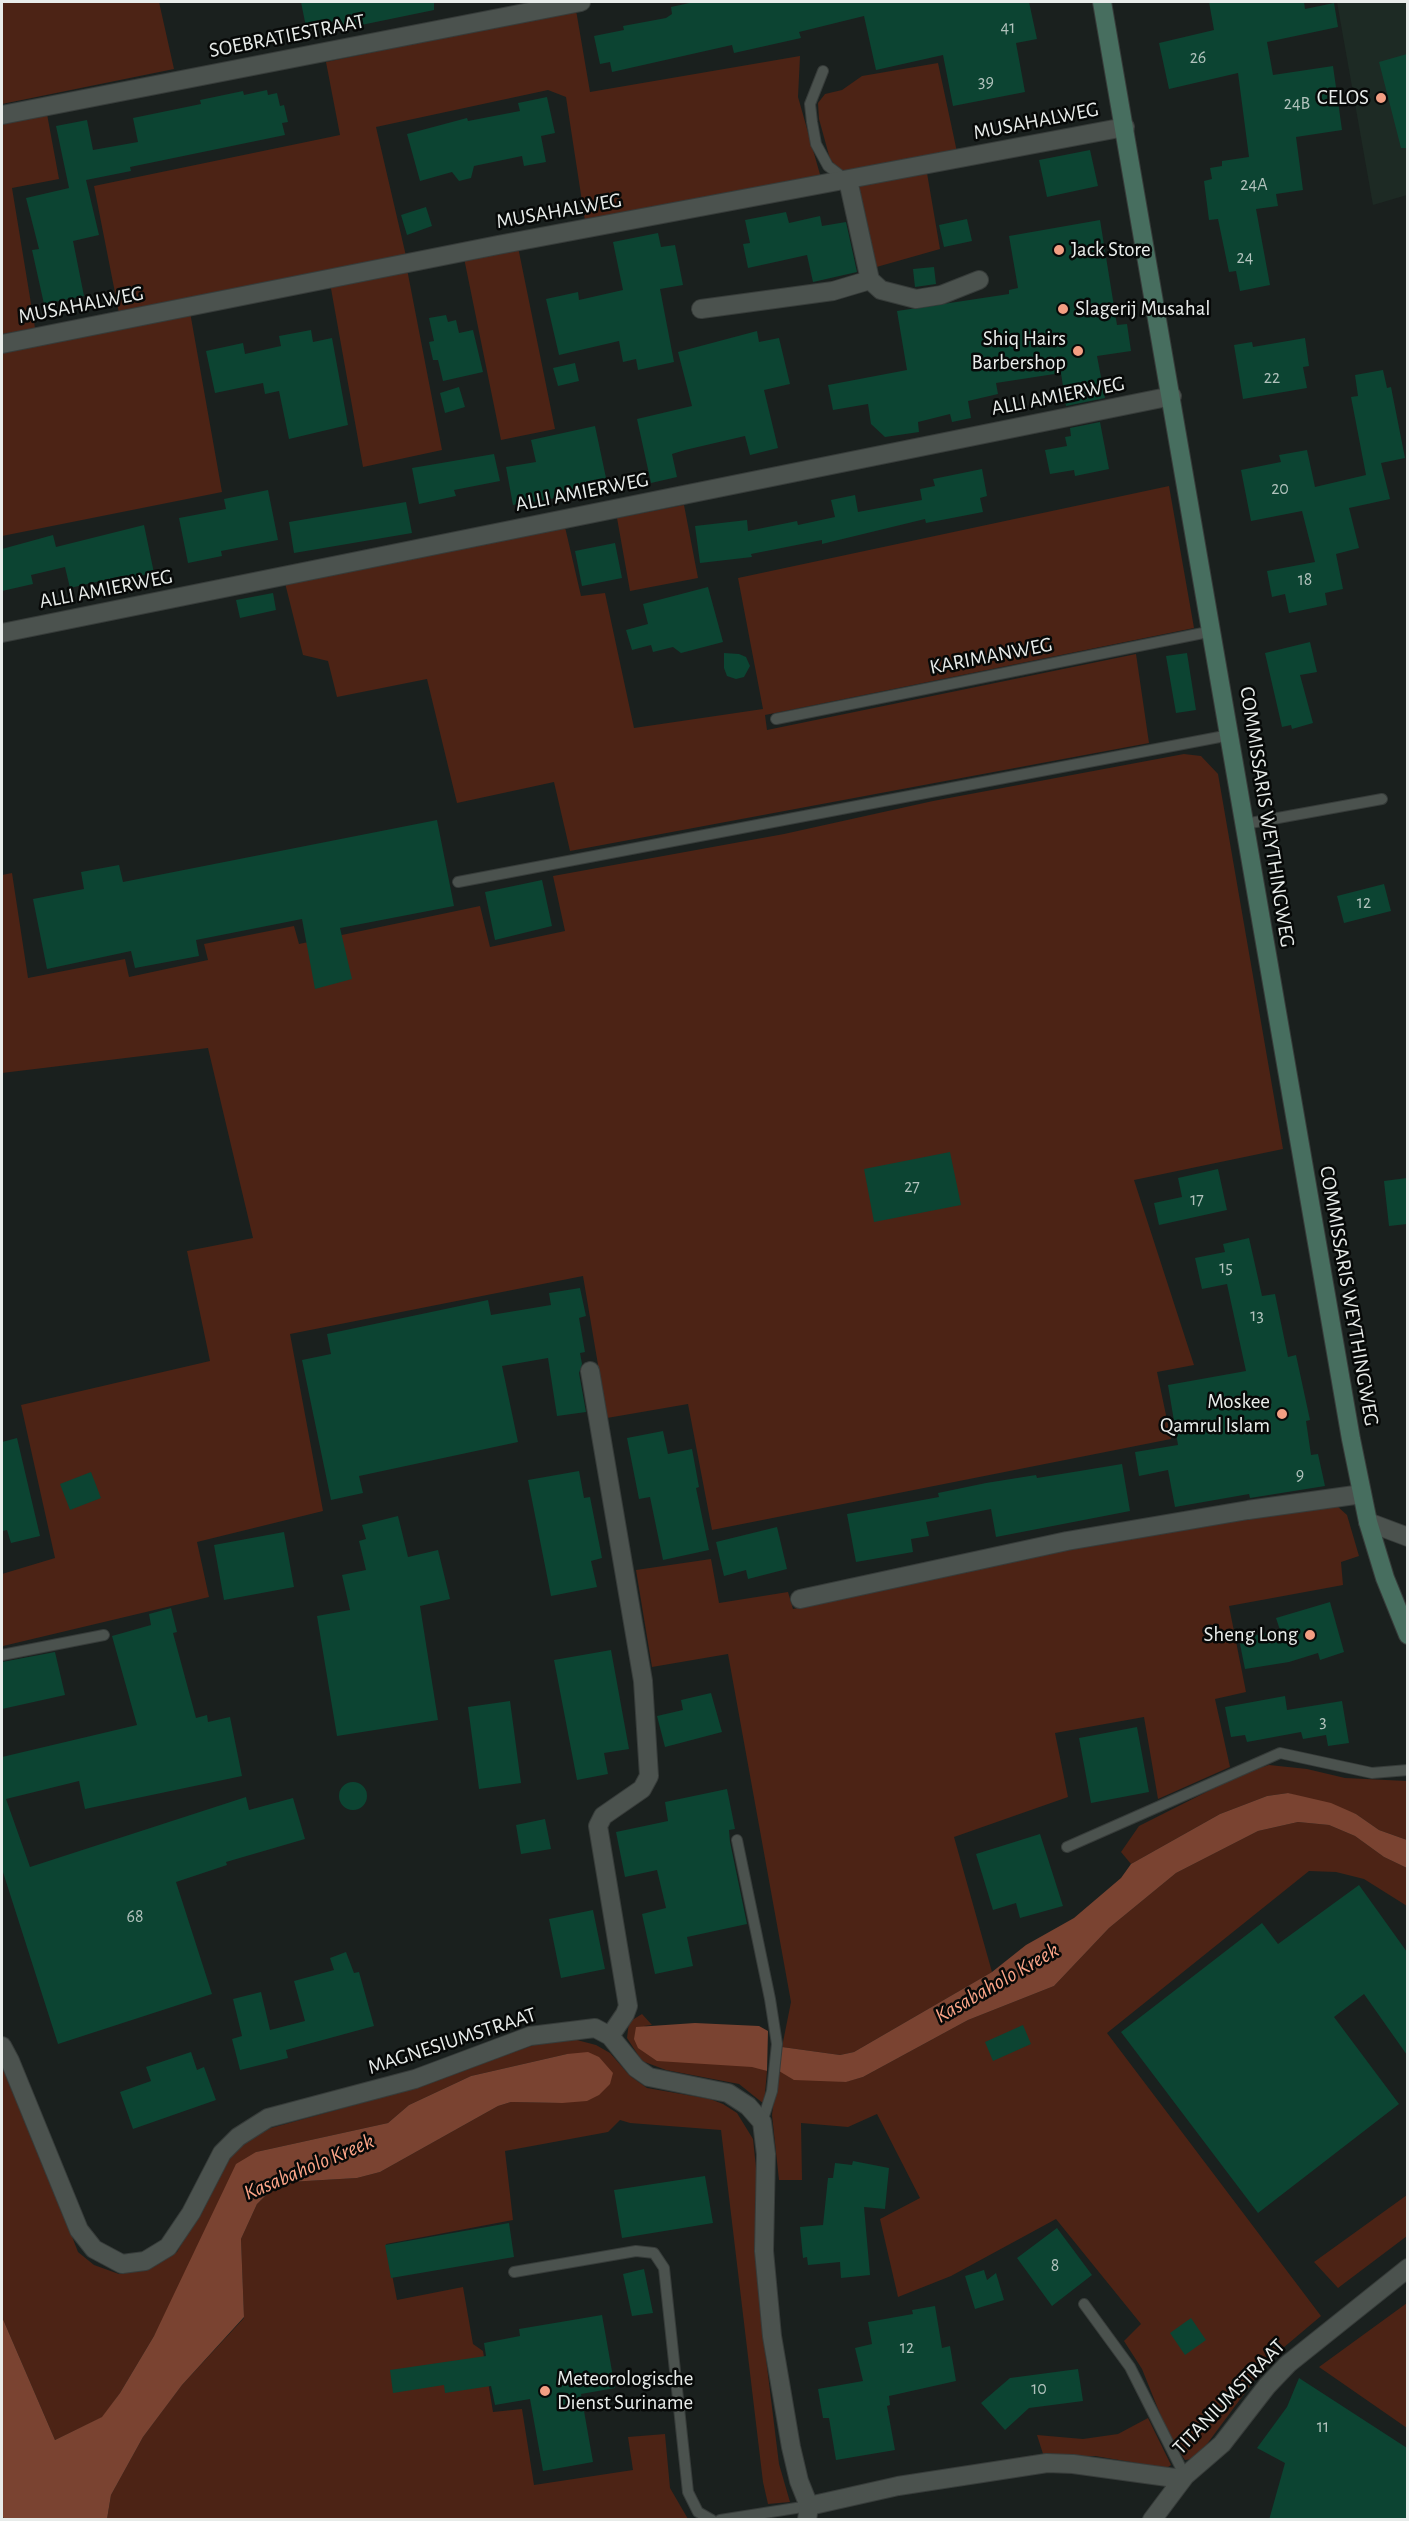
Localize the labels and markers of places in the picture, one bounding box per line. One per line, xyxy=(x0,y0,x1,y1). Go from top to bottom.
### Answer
place label: CELOS xyxy=(1317,85,1369,111)
marker: CELOS xyxy=(1374,91,1388,105)
place label: Jack Store xyxy=(1071,237,1151,263)
marker: Jack Store xyxy=(1052,243,1066,257)
place label: Slagerij Musahal xyxy=(1075,296,1211,322)
marker: Slagerij Musahal xyxy=(1056,302,1070,316)
place label: Shiq Hairs Barbershop xyxy=(971,326,1066,376)
marker: Shiq Hairs Barbershop xyxy=(1071,344,1085,358)
place label: Moskee Qamrul Islam xyxy=(1160,1389,1270,1439)
marker: Moskee Qamrul Islam xyxy=(1275,1407,1289,1421)
place label: Sheng Long xyxy=(1204,1622,1298,1648)
marker: Sheng Long xyxy=(1303,1628,1317,1642)
place label: Meteorologische Dienst Suriname xyxy=(557,2366,693,2416)
marker: Meteorologische Dienst Suriname xyxy=(538,2384,552,2398)

